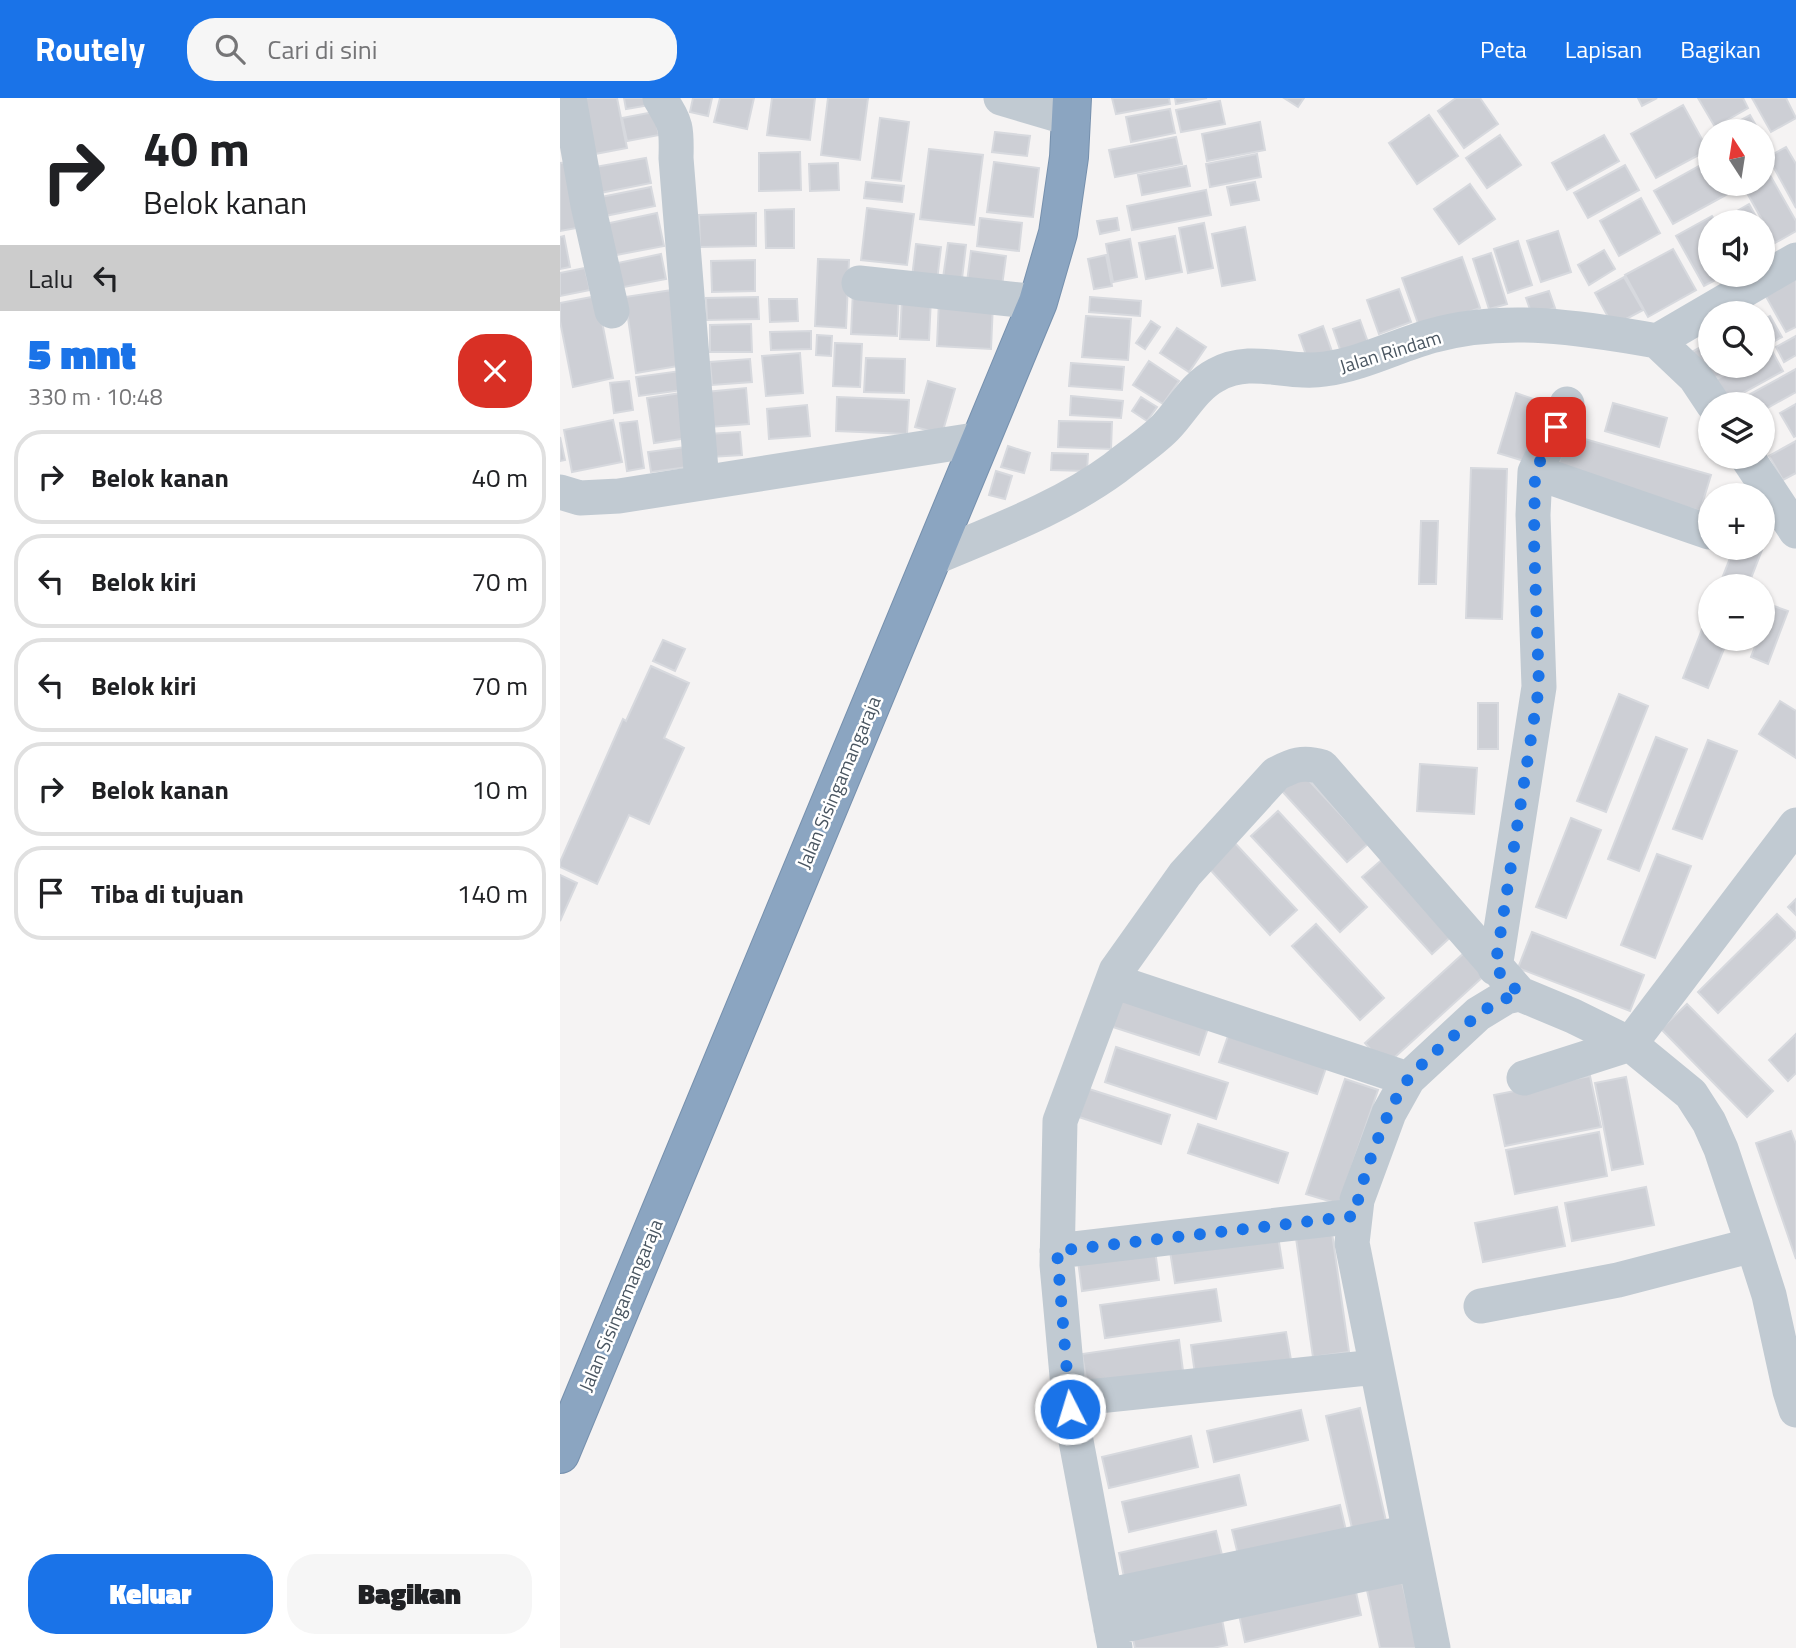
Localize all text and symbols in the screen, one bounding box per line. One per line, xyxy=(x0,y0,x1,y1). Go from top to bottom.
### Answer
search box xyxy=(187,18,677,81)
text: Routely xyxy=(35,24,145,74)
icon: search xyxy=(211,30,249,68)
text: Cari di sini xyxy=(267,30,377,69)
text: Peta xyxy=(1480,31,1527,67)
text: Lapisan xyxy=(1565,31,1642,67)
text: Bagikan xyxy=(1680,31,1761,67)
text: 40 m xyxy=(143,110,250,185)
north arrow xyxy=(1698,119,1774,196)
map controls xyxy=(1698,119,1775,651)
icon: right xyxy=(28,126,119,217)
text: Belok kanan xyxy=(143,178,307,226)
button: sound xyxy=(1698,210,1775,287)
text: Lalu xyxy=(28,259,73,298)
icon: left xyxy=(87,259,125,297)
button: search xyxy=(1698,301,1775,378)
text: 5 mnt xyxy=(28,321,136,385)
street label: Jalan Rindam xyxy=(1336,322,1444,380)
button: close xyxy=(458,334,532,408)
text: 330 m · 10:48 xyxy=(28,379,163,414)
button: layers xyxy=(1698,392,1775,469)
pin xyxy=(1526,397,1586,457)
icon: arrive xyxy=(1537,408,1575,446)
icon: right xyxy=(32,458,70,496)
text: Belok kanan xyxy=(91,458,229,497)
text: 40 m xyxy=(471,458,528,497)
button: + xyxy=(1698,483,1775,560)
icon: left xyxy=(32,562,70,600)
text: Belok kiri xyxy=(91,562,197,601)
text: 70 m xyxy=(471,562,528,601)
button: − xyxy=(1698,574,1775,651)
icon: left xyxy=(32,666,70,704)
text: Belok kiri xyxy=(91,666,197,705)
text: 70 m xyxy=(471,666,528,705)
street label: Jalan Sisingamangaraja xyxy=(789,691,888,873)
icon: right xyxy=(32,770,70,808)
text: Belok kanan xyxy=(91,770,229,809)
text: 10 m xyxy=(471,770,528,809)
icon: arrive xyxy=(32,874,70,912)
text: Tiba di tujuan xyxy=(91,874,244,913)
text: 140 m xyxy=(457,874,528,913)
street label: Jalan Sisingamangaraja xyxy=(571,1214,670,1396)
position arrow xyxy=(1033,1372,1107,1446)
button: Keluar xyxy=(28,1554,273,1634)
button: Bagikan xyxy=(287,1554,532,1634)

